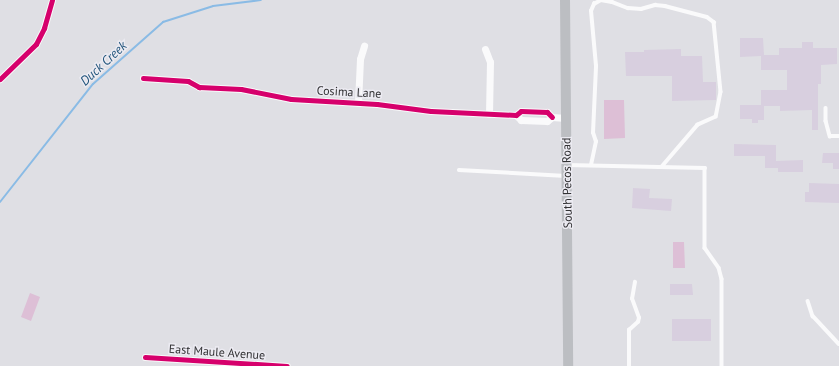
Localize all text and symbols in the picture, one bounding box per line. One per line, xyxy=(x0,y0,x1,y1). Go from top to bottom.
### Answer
water label: Duck Creek xyxy=(77,38,131,90)
street label: Cosima Lane xyxy=(316,83,382,101)
street label: South Pecos Road xyxy=(559,138,575,228)
street label: East Maule Avenue xyxy=(168,341,266,363)

